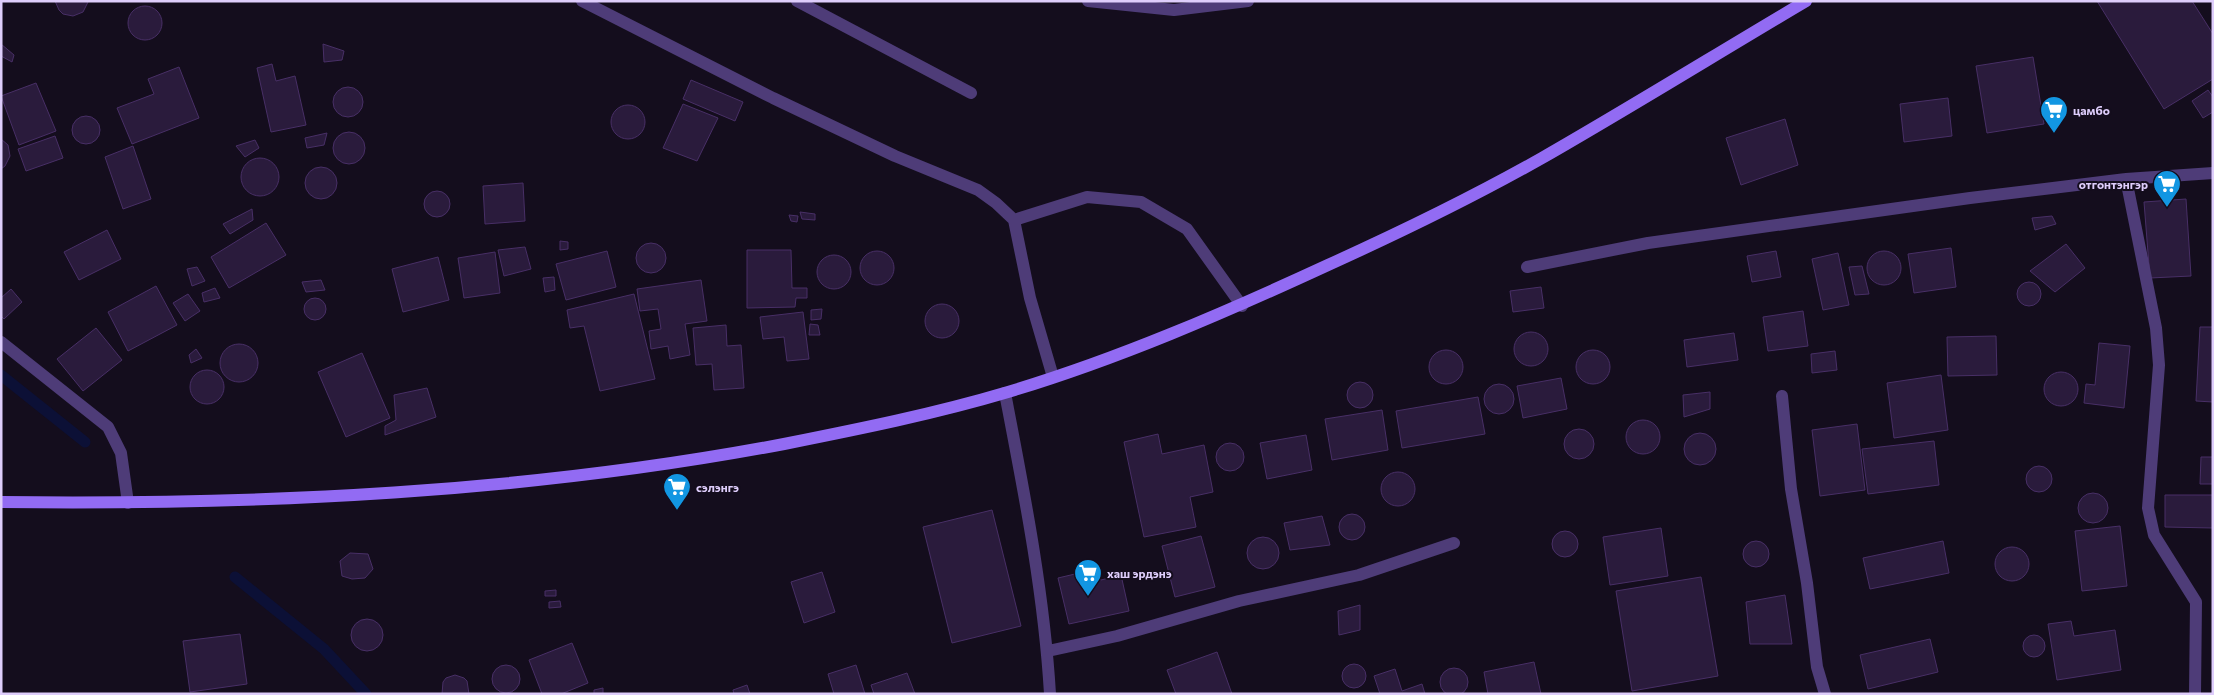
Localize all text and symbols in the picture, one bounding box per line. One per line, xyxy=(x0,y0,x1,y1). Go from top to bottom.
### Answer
supermarket icon: цамбо xyxy=(2039,95,2069,134)
place label: цамбо xyxy=(2073,103,2110,117)
supermarket icon: отгонтэнгэр xyxy=(2152,169,2182,208)
place label: отгонтэнгэр xyxy=(2079,177,2148,191)
supermarket icon: сэлэнгэ xyxy=(662,472,692,511)
place label: сэлэнгэ xyxy=(696,480,739,494)
supermarket icon: хаш эрдэнэ xyxy=(1073,558,1103,597)
place label: хаш эрдэнэ xyxy=(1107,566,1172,580)

